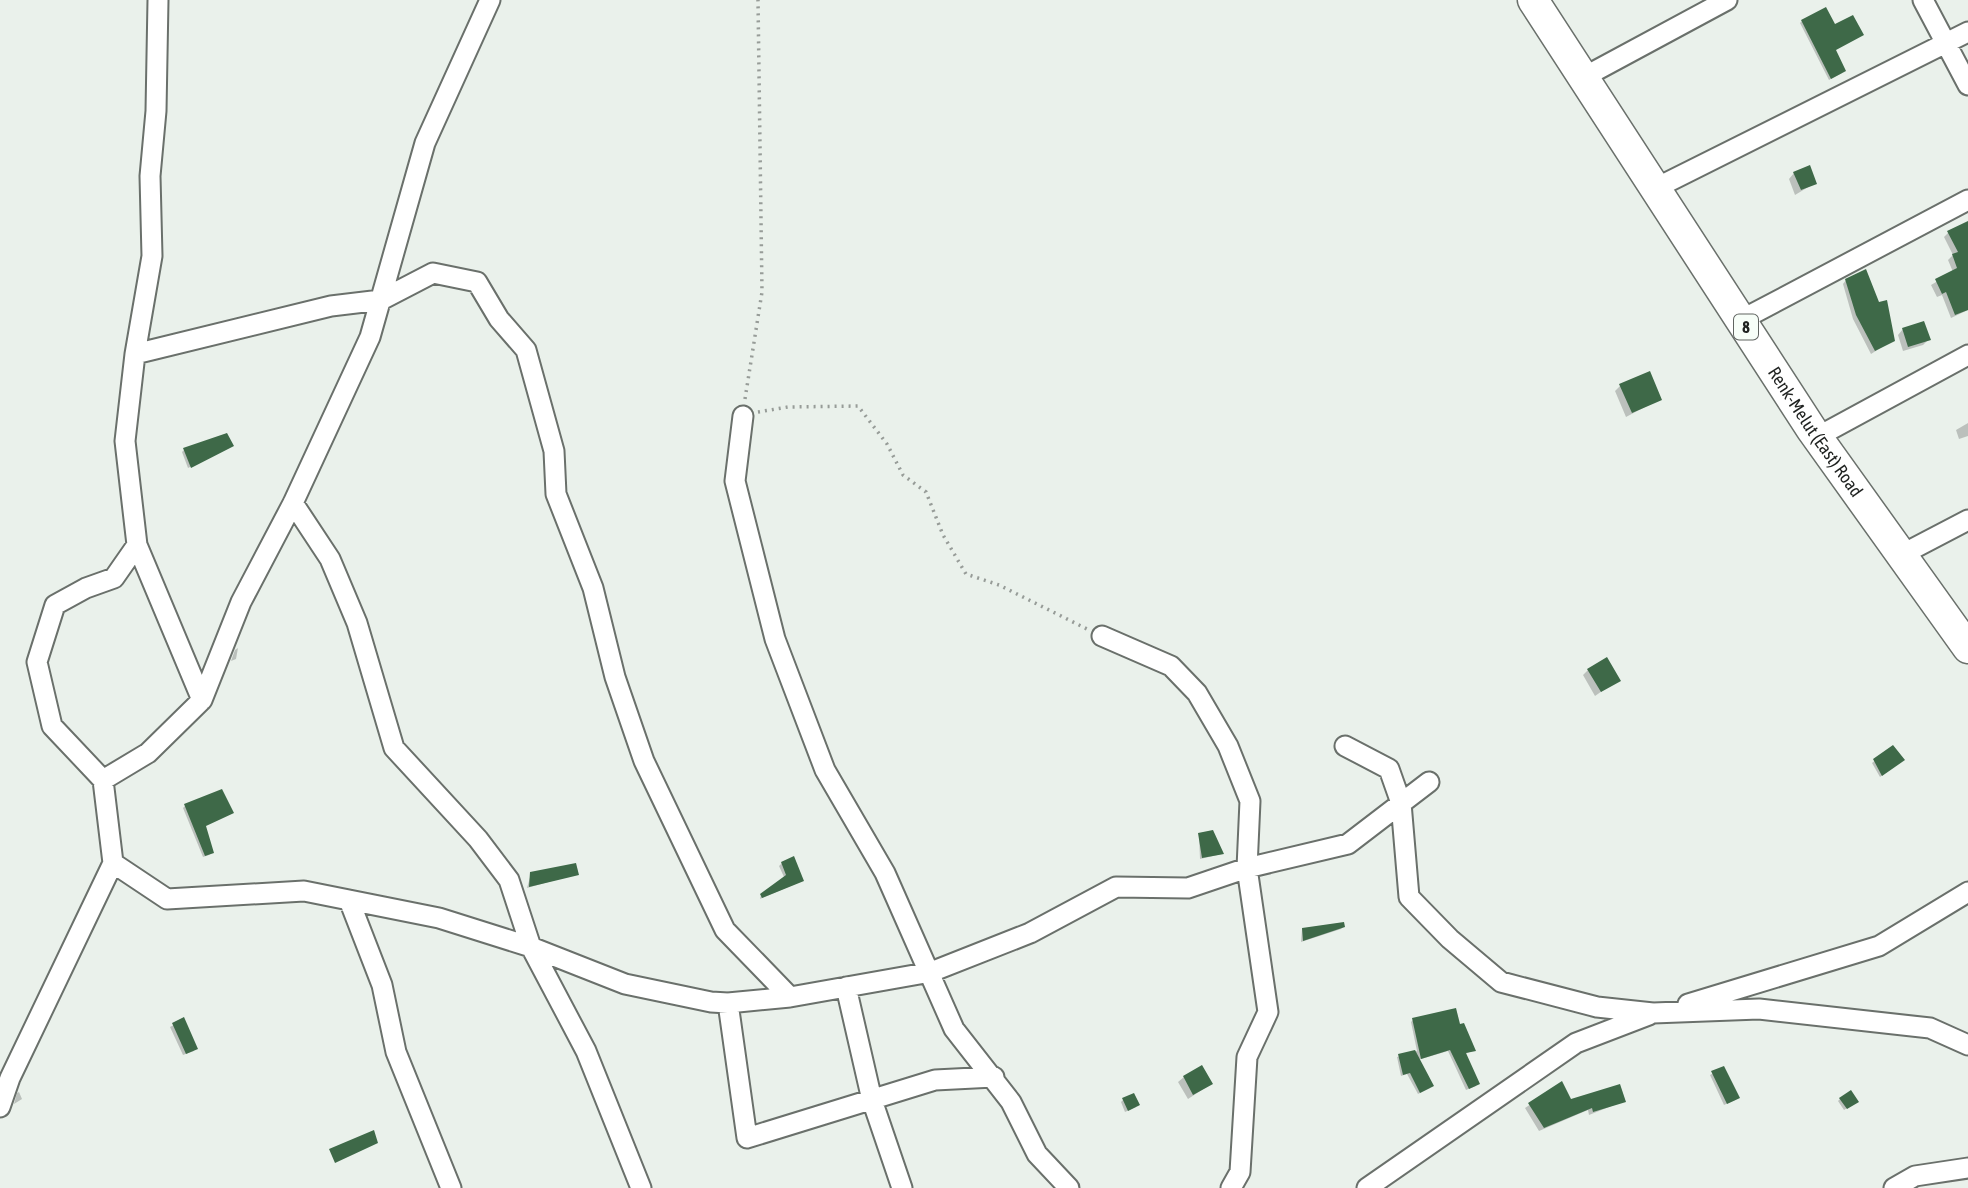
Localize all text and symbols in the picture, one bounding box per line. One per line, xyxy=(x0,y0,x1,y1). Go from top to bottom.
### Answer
road number: 8 xyxy=(1734,314,1758,340)
street label: Renk-Melut (East) Road xyxy=(1764,363,1867,501)

